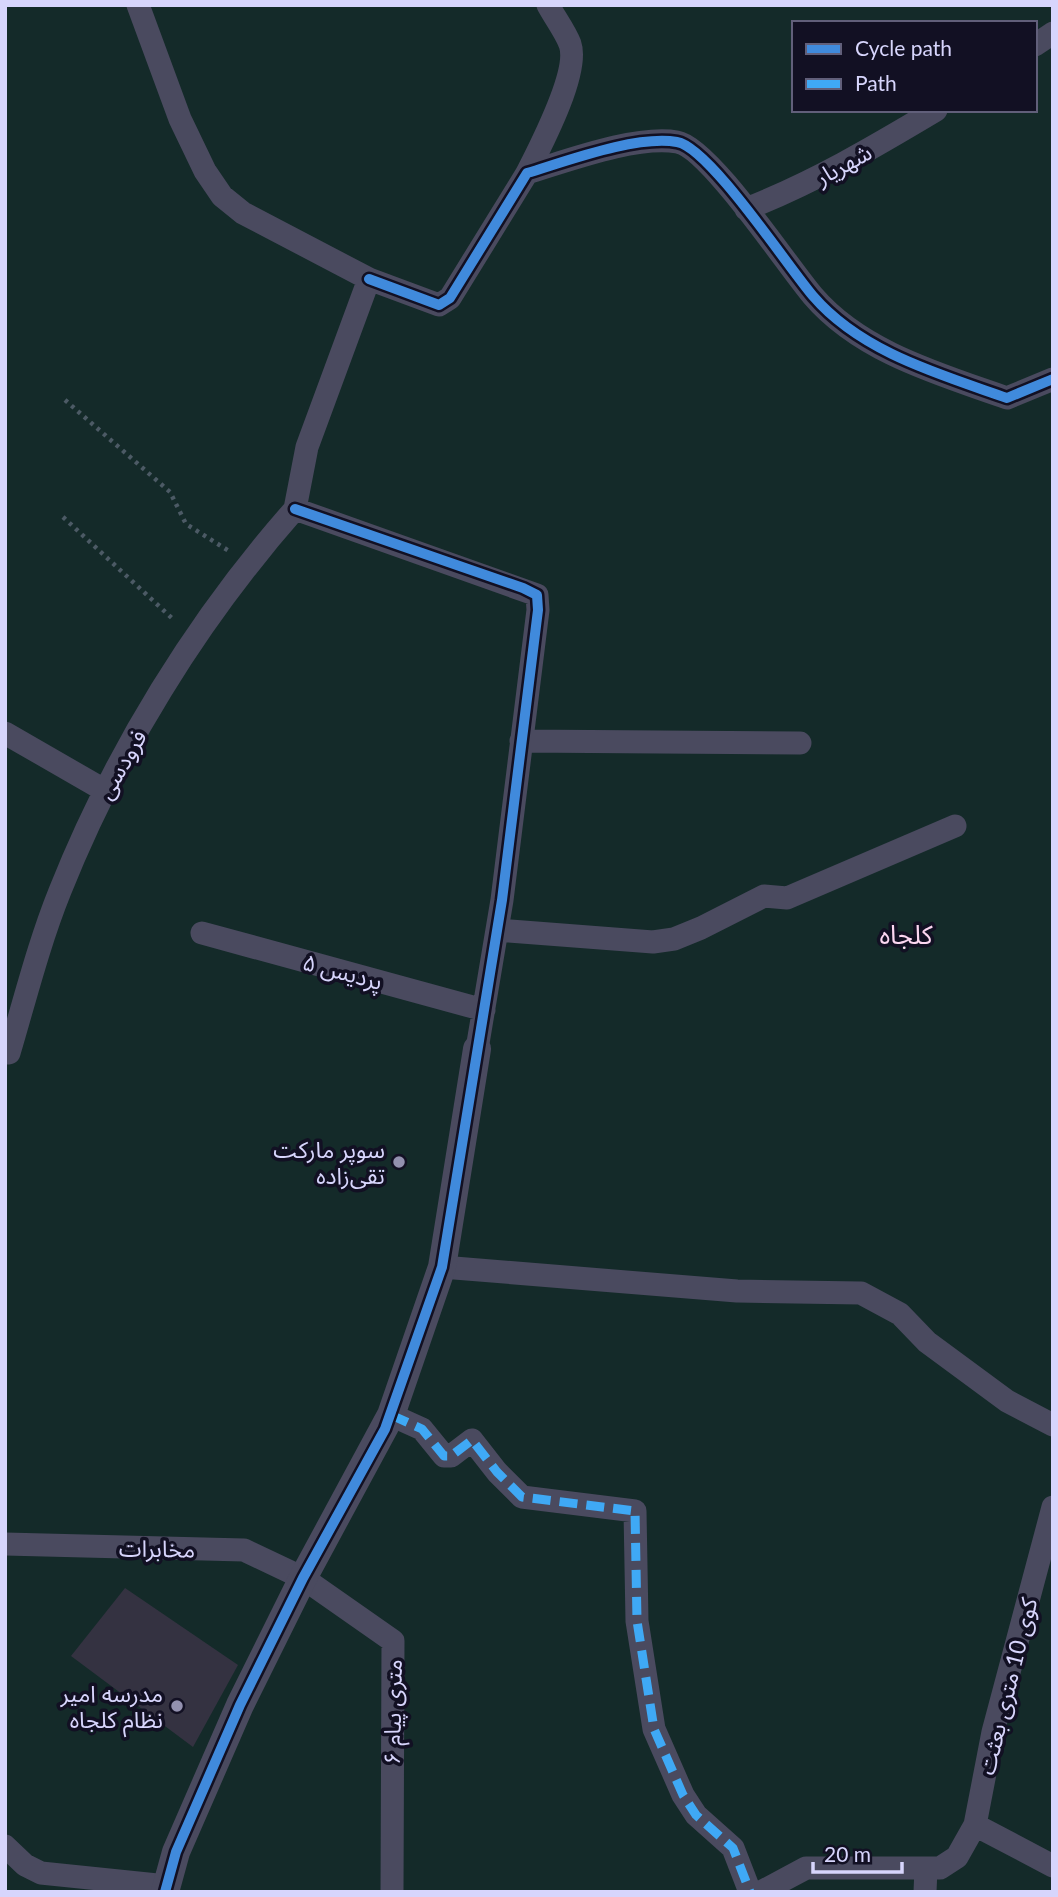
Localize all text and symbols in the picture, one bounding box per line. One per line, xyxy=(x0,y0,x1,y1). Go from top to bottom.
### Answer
legend xyxy=(792,21,1037,112)
text: Cycle path xyxy=(855,35,952,60)
text: Path xyxy=(855,70,897,95)
street label: شهریار xyxy=(809,137,877,192)
street label: فرودسی xyxy=(90,724,153,804)
district label: کلجاه xyxy=(879,918,933,950)
street label: پردیس ۵ xyxy=(300,947,386,997)
place label: سوپر مارکت تقی‌زاده xyxy=(273,1135,385,1190)
marker: سوپر مارکت تقی‌زاده xyxy=(391,1154,407,1170)
street label: مخابرات xyxy=(119,1533,195,1564)
street label: کوی 10 متری بعثت xyxy=(971,1594,1044,1778)
street label: ۶ متری پیام xyxy=(377,1659,412,1765)
place label: مدرسه امیر نظام کلجاه xyxy=(60,1679,163,1738)
marker: مدرسه امیر نظام کلجاه xyxy=(169,1698,185,1714)
scale bar xyxy=(813,1830,902,1874)
text: 20 m xyxy=(824,1841,871,1866)

